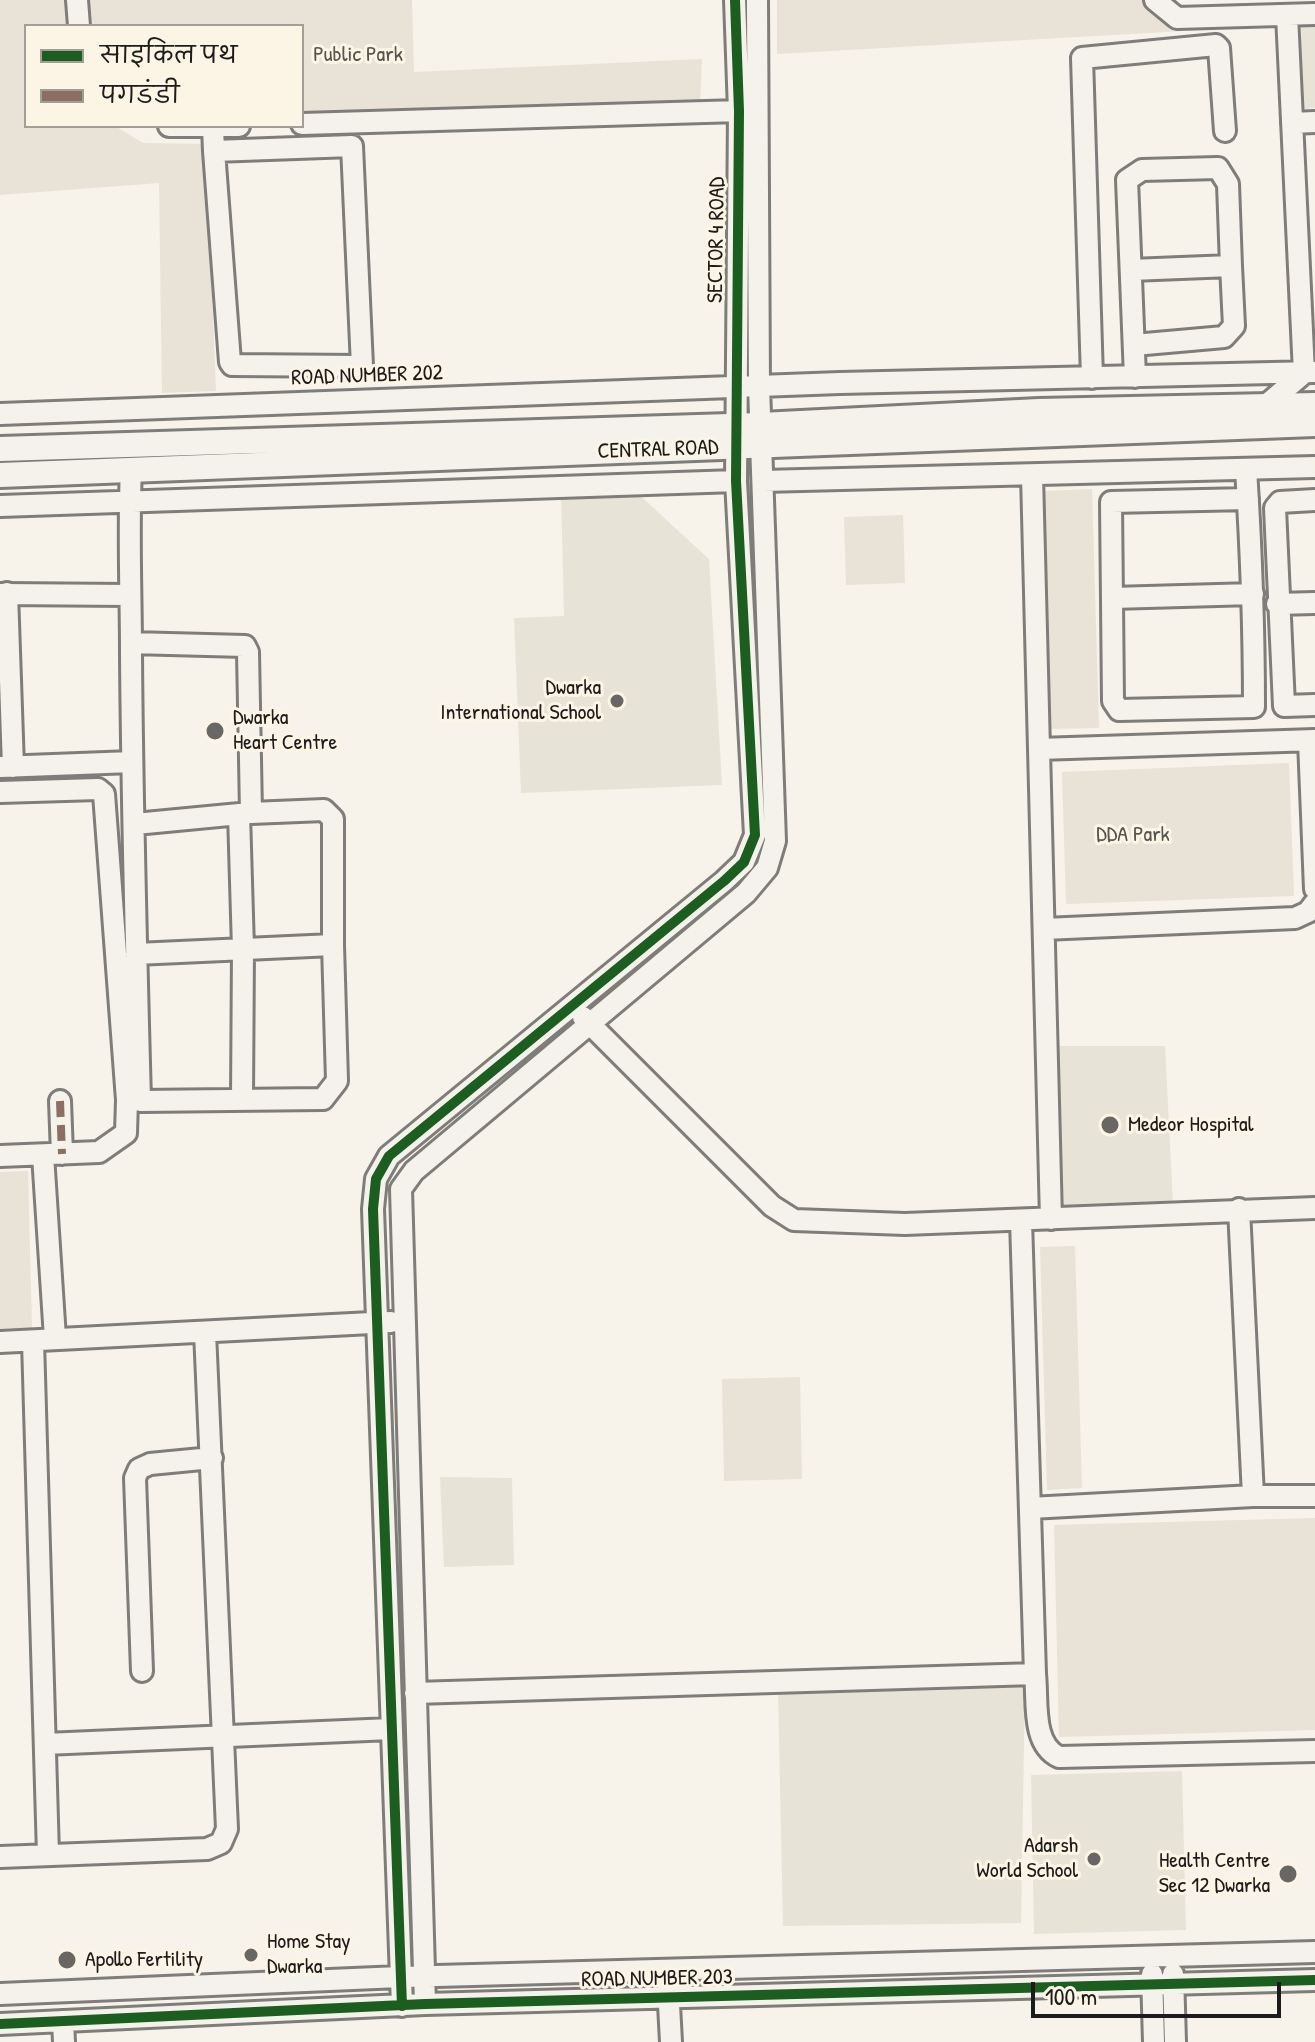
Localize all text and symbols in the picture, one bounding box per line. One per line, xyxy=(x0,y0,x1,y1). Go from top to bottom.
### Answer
legend xyxy=(24,24,304,128)
text: साइकिल पथ xyxy=(100,38,237,70)
park label: Public Park xyxy=(313,42,403,68)
text: पगडंडी xyxy=(100,78,179,110)
street label: SECTOR 4 ROAD xyxy=(703,177,731,303)
street label: ROAD NUMBER 202 xyxy=(291,360,443,392)
street label: CENTRAL ROAD xyxy=(597,435,719,465)
place label: Dwarka International School xyxy=(440,675,601,726)
marker: Dwarka International School xyxy=(608,692,626,710)
place label: Dwarka Heart Centre xyxy=(233,705,337,756)
marker: Dwarka Heart Centre xyxy=(204,720,226,742)
park label: DDA Park xyxy=(1096,822,1170,848)
place label: Medeor Hospital xyxy=(1128,1112,1254,1138)
marker: Medeor Hospital xyxy=(1099,1114,1121,1136)
place label: Adarsh World School xyxy=(976,1833,1078,1884)
place label: Health Centre Sec 12 Dwarka xyxy=(1159,1848,1270,1900)
marker: Adarsh World School xyxy=(1085,1850,1103,1868)
marker: Health Centre Sec 12 Dwarka xyxy=(1277,1863,1299,1885)
place label: Home Stay Dwarka xyxy=(267,1929,351,1980)
marker: Home Stay Dwarka xyxy=(242,1946,260,1964)
place label: Apollo Fertility xyxy=(85,1947,203,1973)
marker: Apollo Fertility xyxy=(56,1949,78,1971)
street label: ROAD NUMBER 203 xyxy=(581,1964,733,1994)
scale bar xyxy=(1035,1966,1285,2016)
text: 100 m xyxy=(1045,1980,1097,2012)

